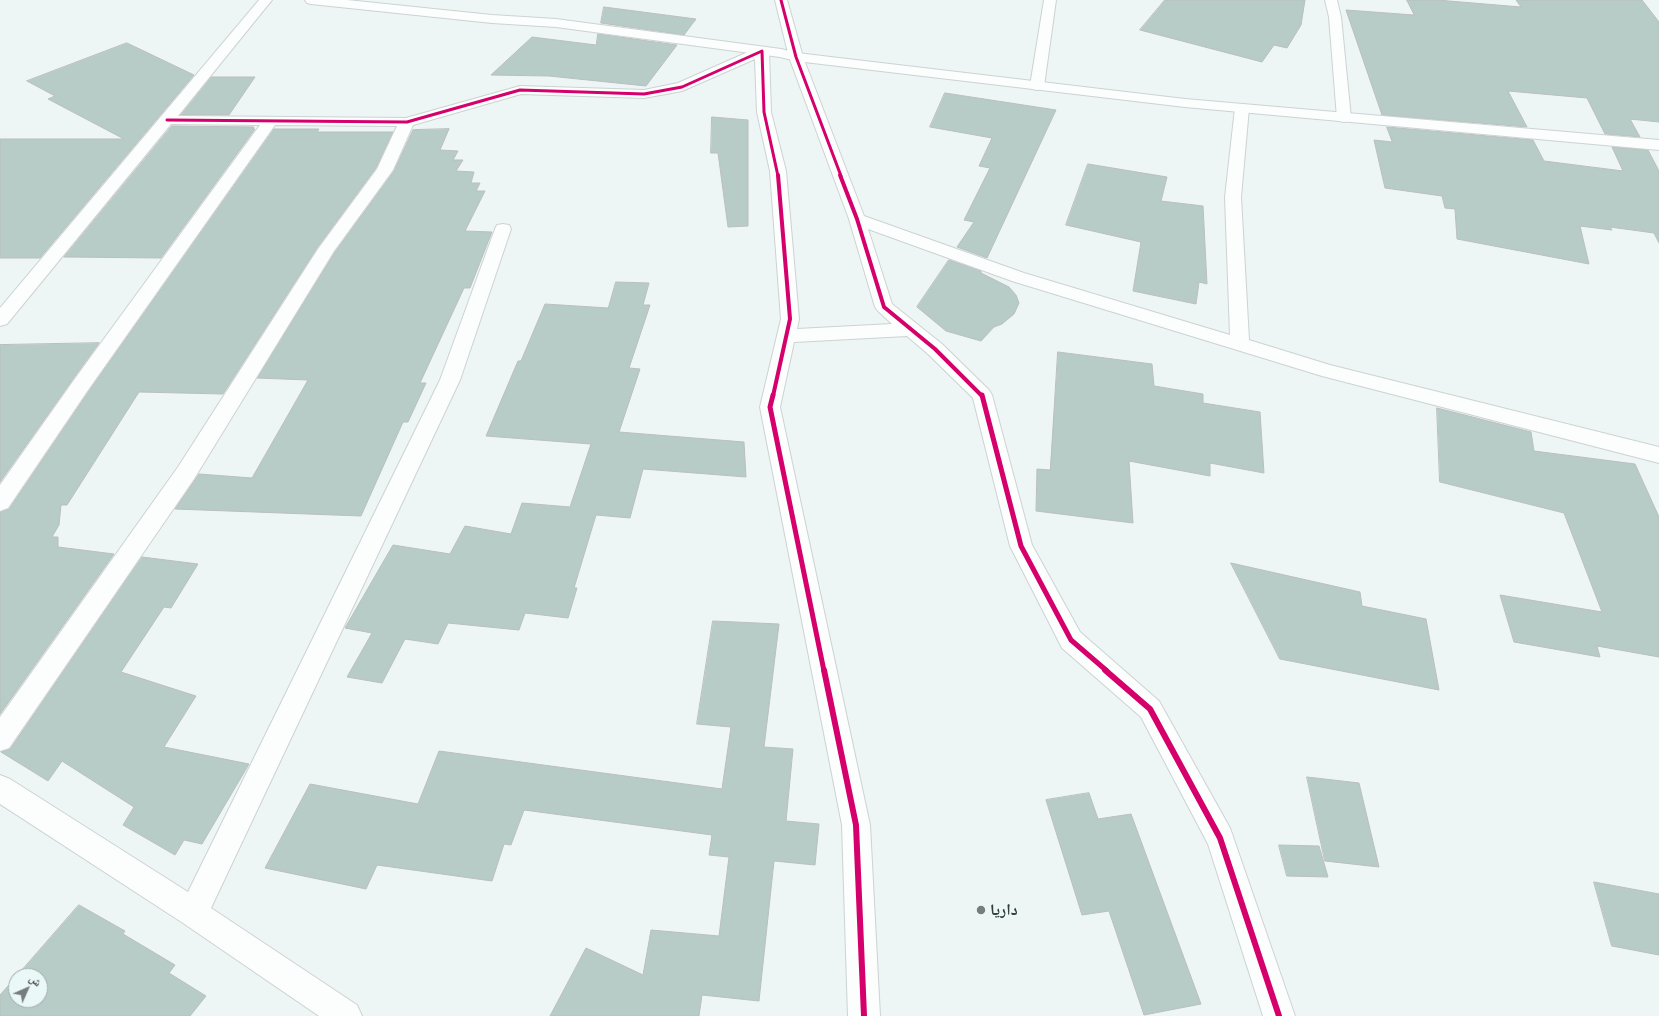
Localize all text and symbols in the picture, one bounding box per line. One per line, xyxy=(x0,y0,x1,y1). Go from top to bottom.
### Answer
place label: داريا xyxy=(990,900,1018,920)
marker: داريا xyxy=(975,904,987,916)
north arrow xyxy=(8,968,48,1008)
text: ش xyxy=(27,971,45,989)

